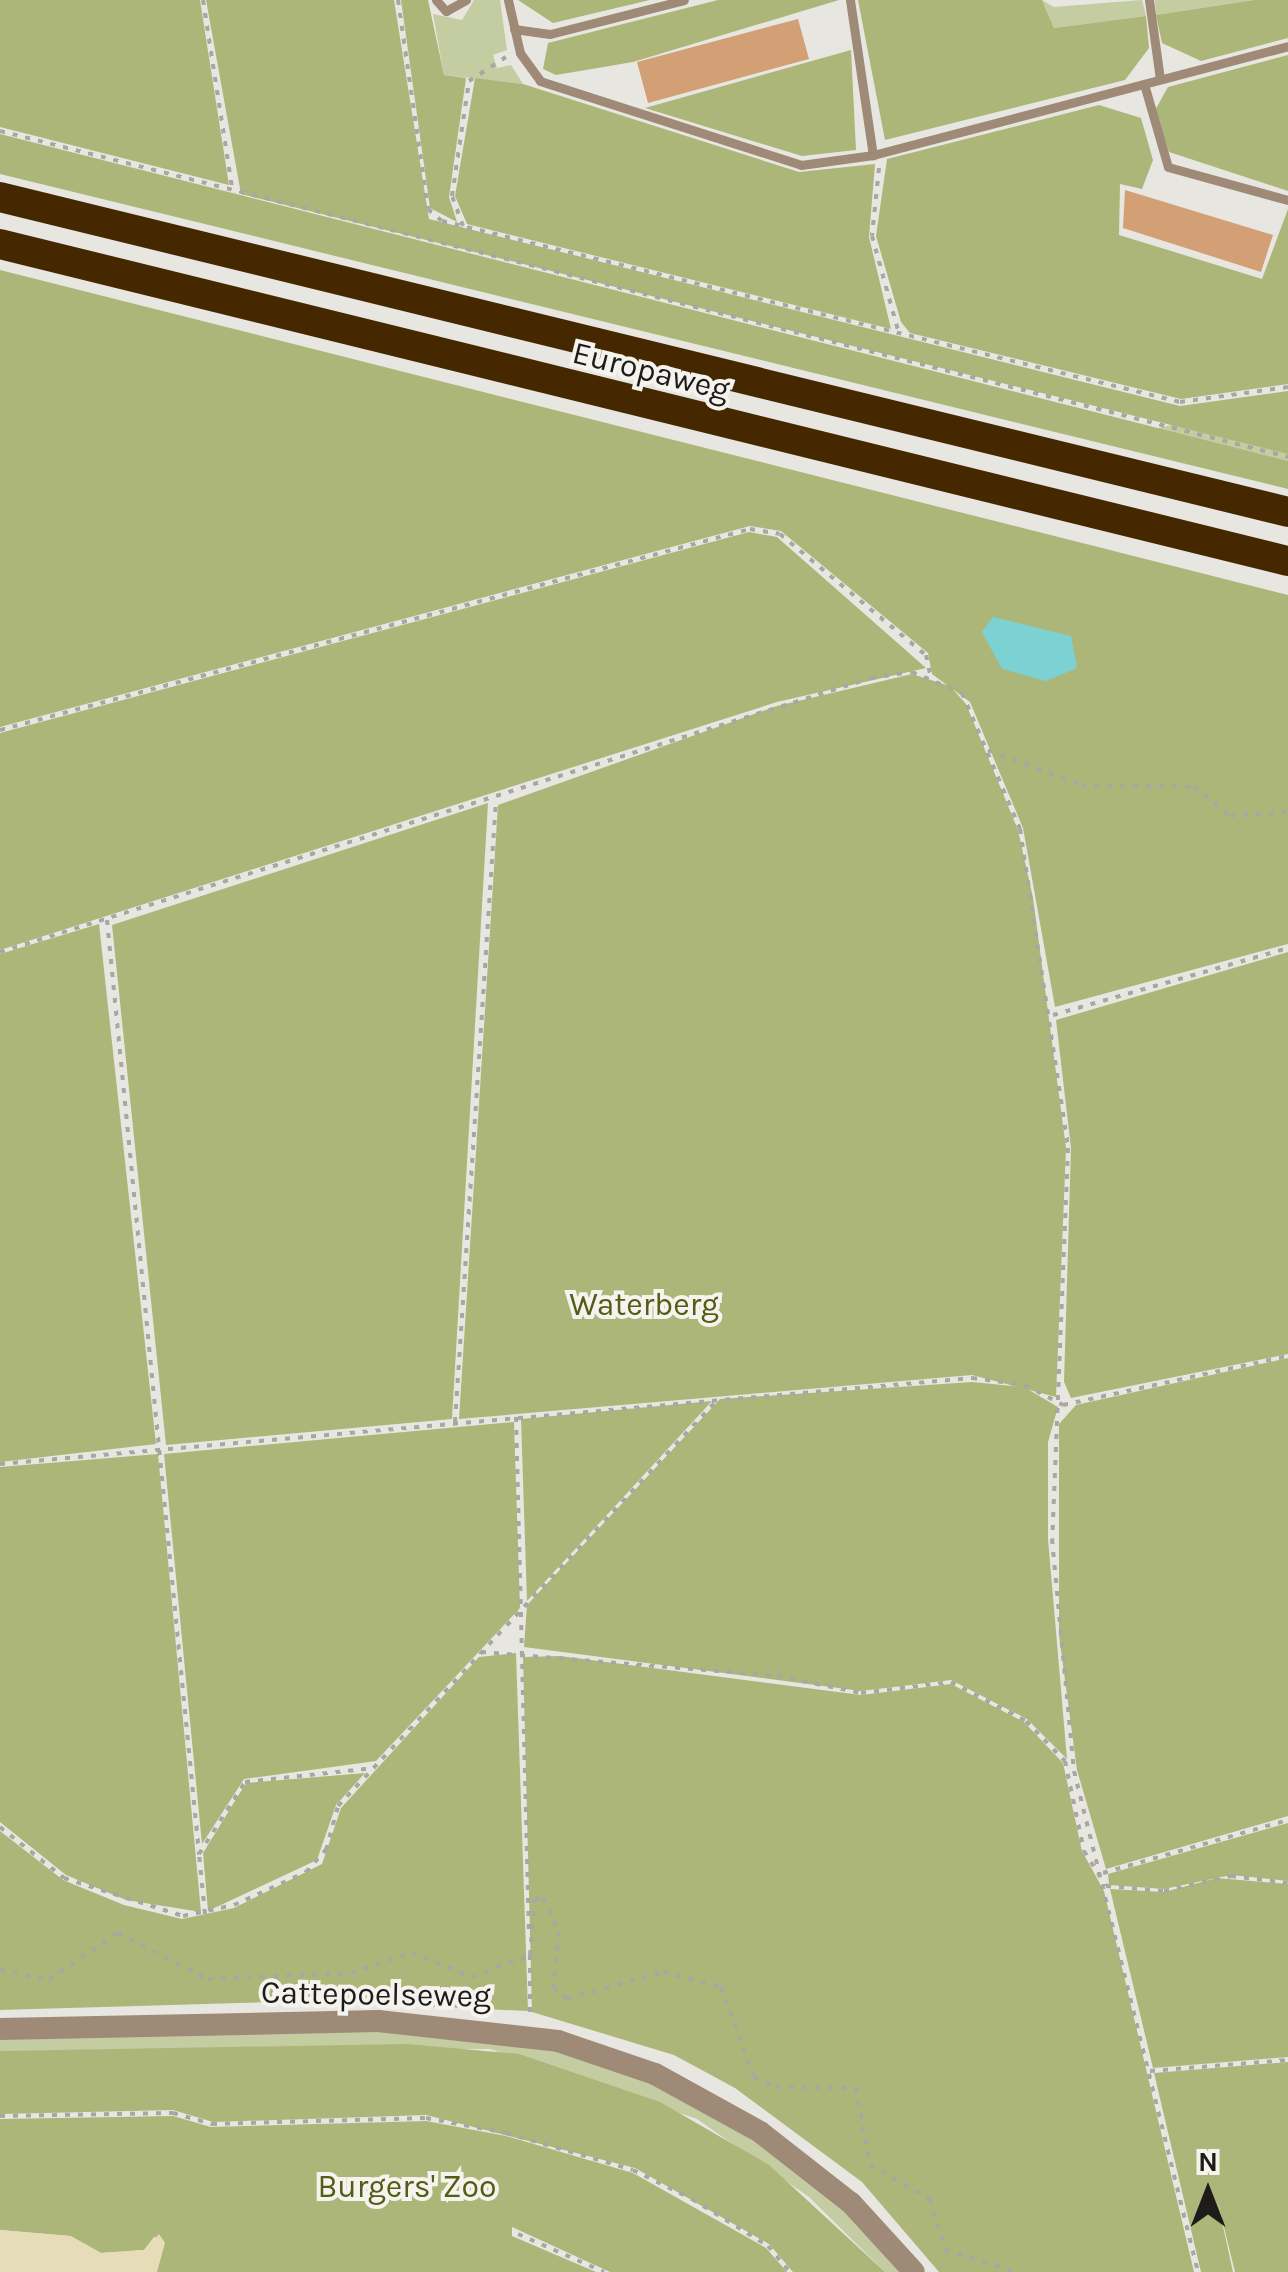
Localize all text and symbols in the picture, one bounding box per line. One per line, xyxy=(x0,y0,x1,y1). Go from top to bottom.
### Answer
street label: Europaweg xyxy=(569,334,733,410)
park label: Waterberg xyxy=(569,1286,719,1324)
street label: Cattepoelseweg xyxy=(261,1974,491,2016)
north arrow xyxy=(1158,2142,1258,2242)
text: N xyxy=(1198,2145,1218,2178)
park label: Burgers' Zoo xyxy=(317,2168,497,2206)

